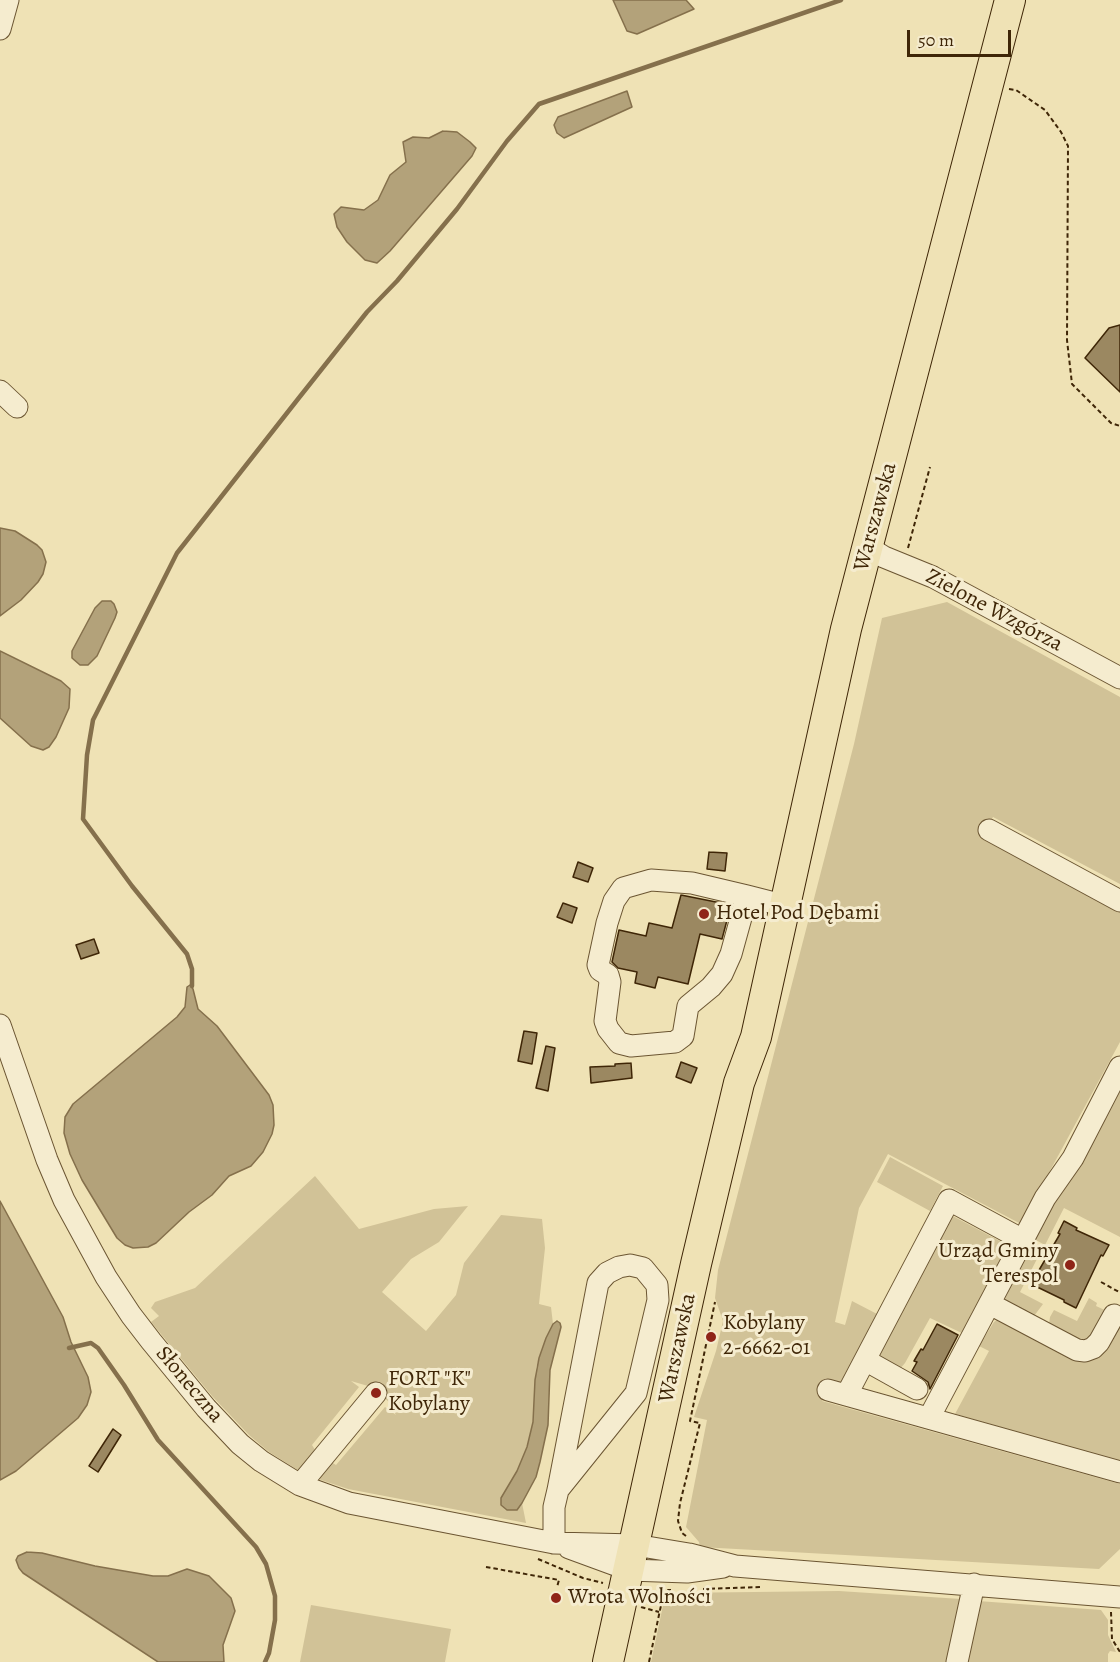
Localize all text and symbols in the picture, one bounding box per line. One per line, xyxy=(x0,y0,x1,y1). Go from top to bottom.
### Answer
scale bar xyxy=(910,18,1014,56)
text: 50 m xyxy=(918,28,954,52)
street label: Warszawska xyxy=(849,460,903,574)
street label: Zielone Wzgórza xyxy=(921,564,1067,658)
place label: Hotel Pod Dębami xyxy=(716,901,879,927)
marker: Hotel Pod Dębami xyxy=(697,907,711,921)
place label: Urząd Gminy Terespol xyxy=(938,1239,1058,1290)
marker: Urząd Gminy Terespol xyxy=(1063,1258,1077,1272)
street label: Warszawska xyxy=(654,1291,702,1405)
place label: Kobylany 2-6662-01 xyxy=(723,1311,810,1362)
marker: Kobylany 2-6662-01 xyxy=(704,1330,718,1344)
street label: Słoneczna xyxy=(149,1341,229,1429)
place label: FORT "K" Kobylany xyxy=(388,1367,471,1418)
marker: FORT "K" Kobylany xyxy=(369,1386,383,1400)
place label: Wrota Wolności xyxy=(568,1585,711,1611)
marker: Wrota Wolności xyxy=(549,1591,563,1605)

